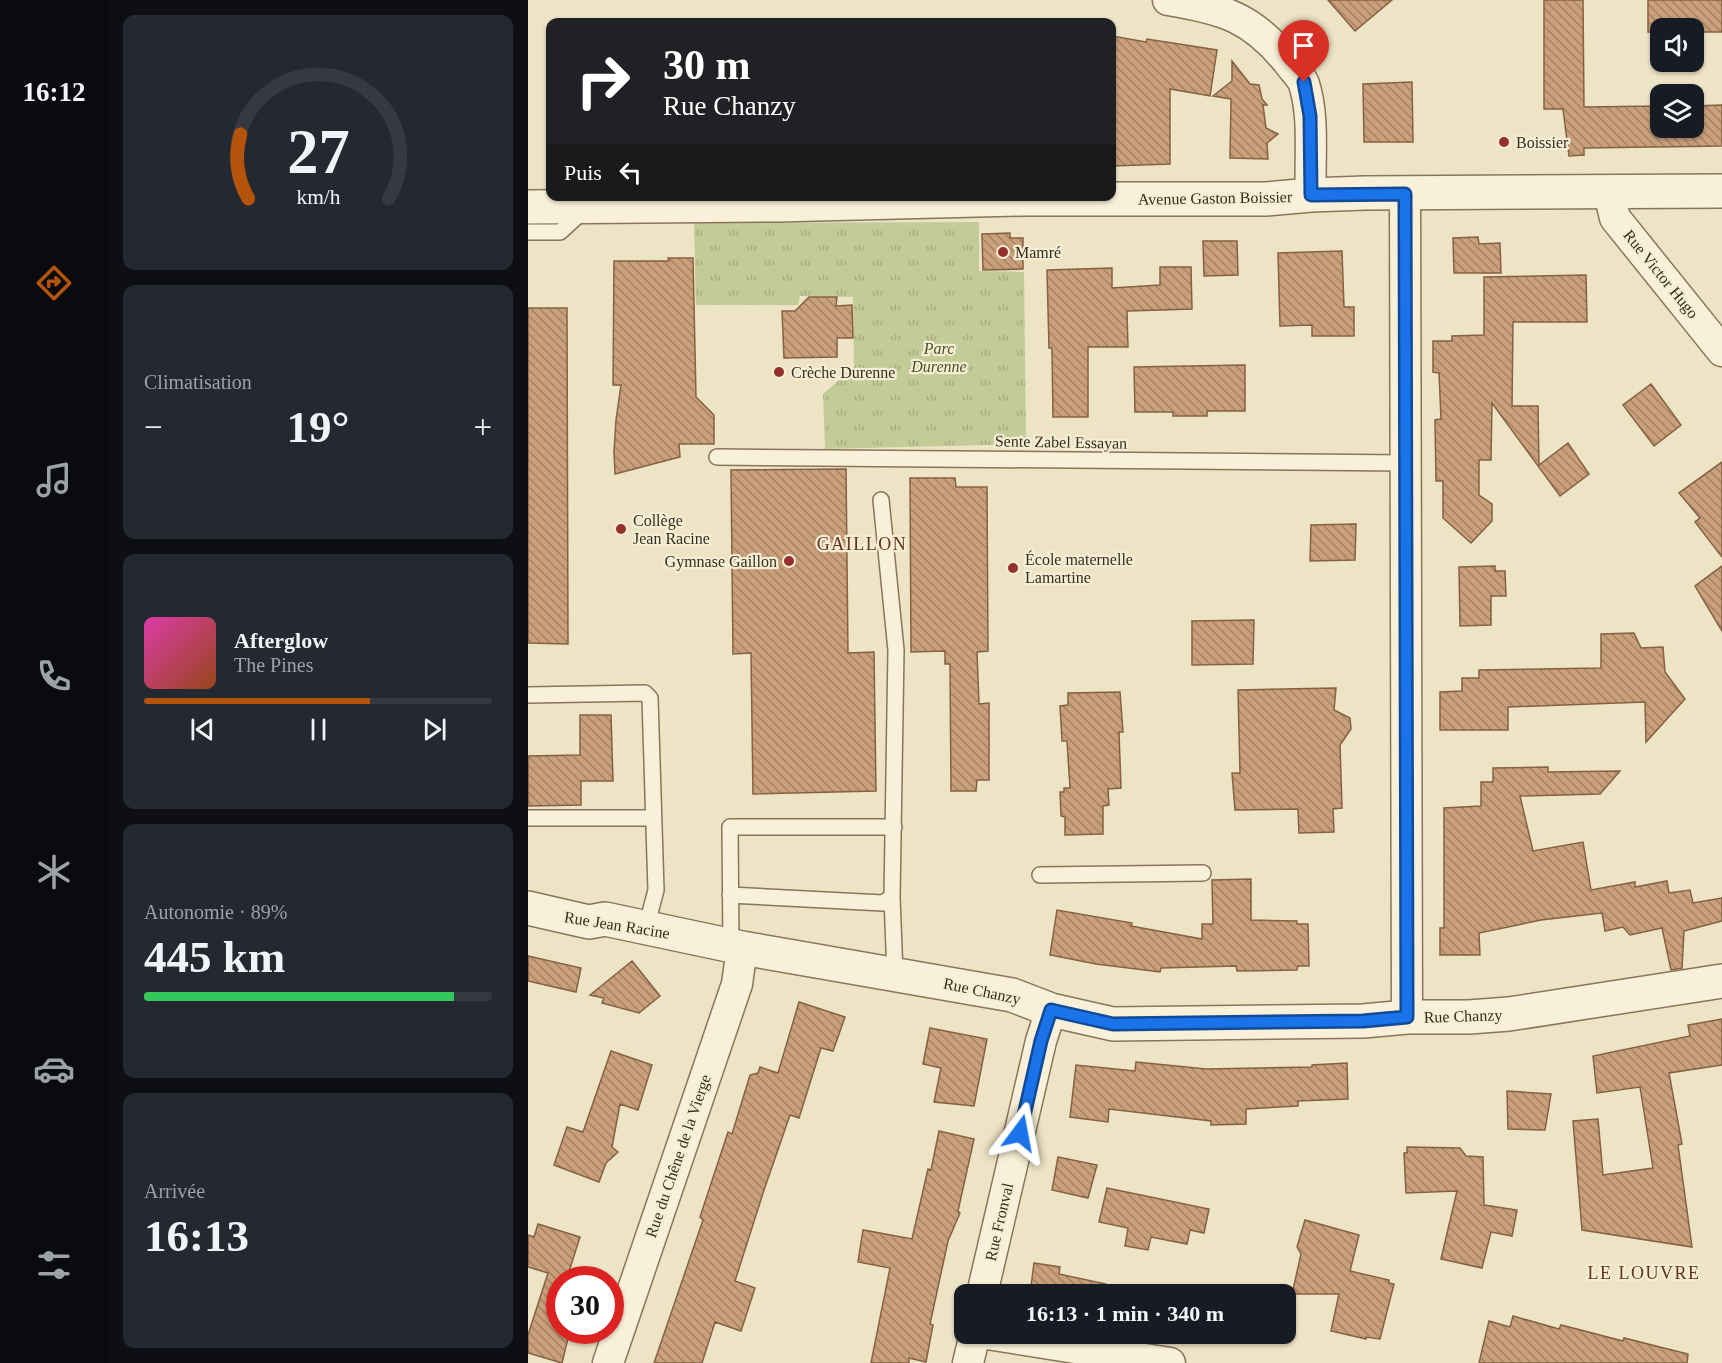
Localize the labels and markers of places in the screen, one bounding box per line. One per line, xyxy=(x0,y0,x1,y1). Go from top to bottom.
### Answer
pin xyxy=(1278,20,1329,82)
place label: Boissier xyxy=(1516,134,1569,151)
marker: Boissier xyxy=(1497,135,1511,149)
place label: Mamré xyxy=(1015,244,1061,261)
marker: Mamré xyxy=(996,245,1010,259)
place label: Crèche Durenne xyxy=(791,364,895,381)
marker: Crèche Durenne xyxy=(772,365,786,379)
place label: Collège Jean Racine xyxy=(633,512,710,547)
marker: Collège Jean Racine xyxy=(614,522,628,536)
place label: École maternelle Lamartine xyxy=(1025,550,1133,586)
place label: Gymnase Gaillon xyxy=(665,553,777,571)
marker: Gymnase Gaillon xyxy=(782,554,796,568)
marker: École maternelle Lamartine xyxy=(1006,561,1020,575)

